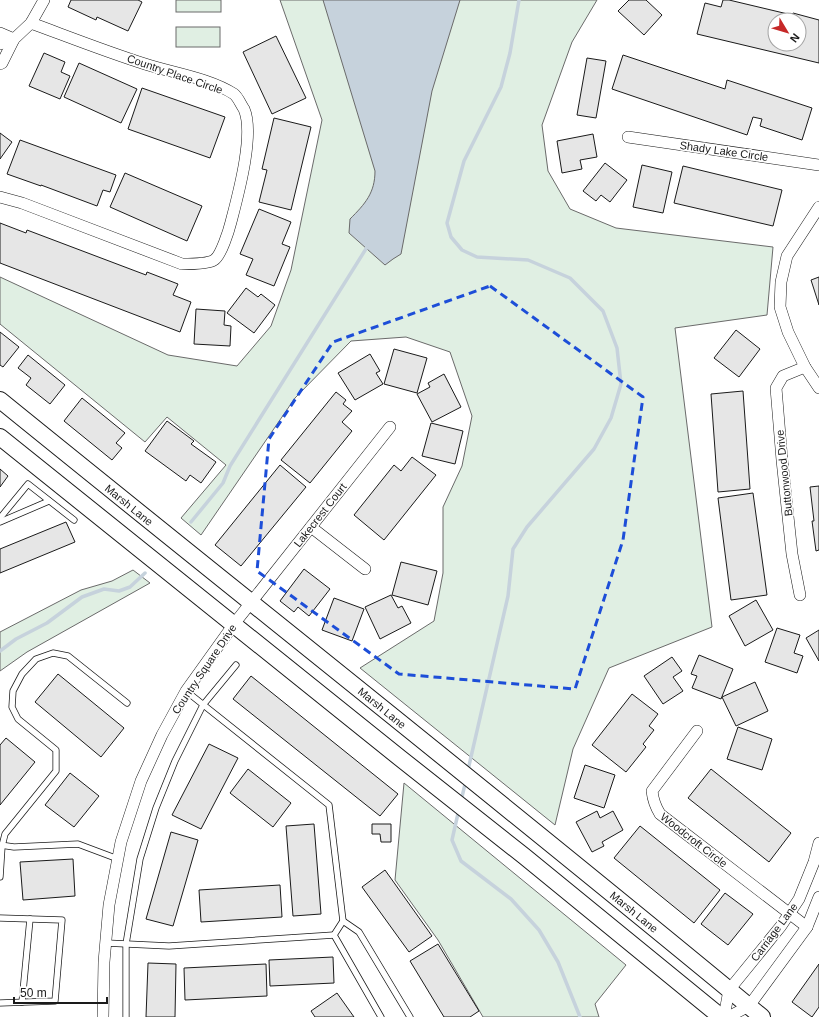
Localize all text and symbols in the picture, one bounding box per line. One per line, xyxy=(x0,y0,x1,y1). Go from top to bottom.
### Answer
north arrow xyxy=(767,12,807,52)
text: N xyxy=(788,31,802,45)
street label: Country Place Circle xyxy=(126,52,224,96)
street label: Shady Lake Circle xyxy=(679,139,769,163)
street label: Buttonwood Drive xyxy=(773,429,795,517)
street label: Lakecrest Court xyxy=(291,481,349,549)
street label: Marsh Lane xyxy=(103,482,155,528)
street label: Country Square Drive xyxy=(169,622,239,716)
street label: Marsh Lane xyxy=(356,685,408,731)
street label: Woodcroft Circle xyxy=(658,810,730,870)
street label: Marsh Lane xyxy=(608,889,660,935)
street label: Carriage Lane xyxy=(748,901,800,963)
scale bar xyxy=(14,979,107,1005)
text: 50 m xyxy=(20,986,47,1000)

